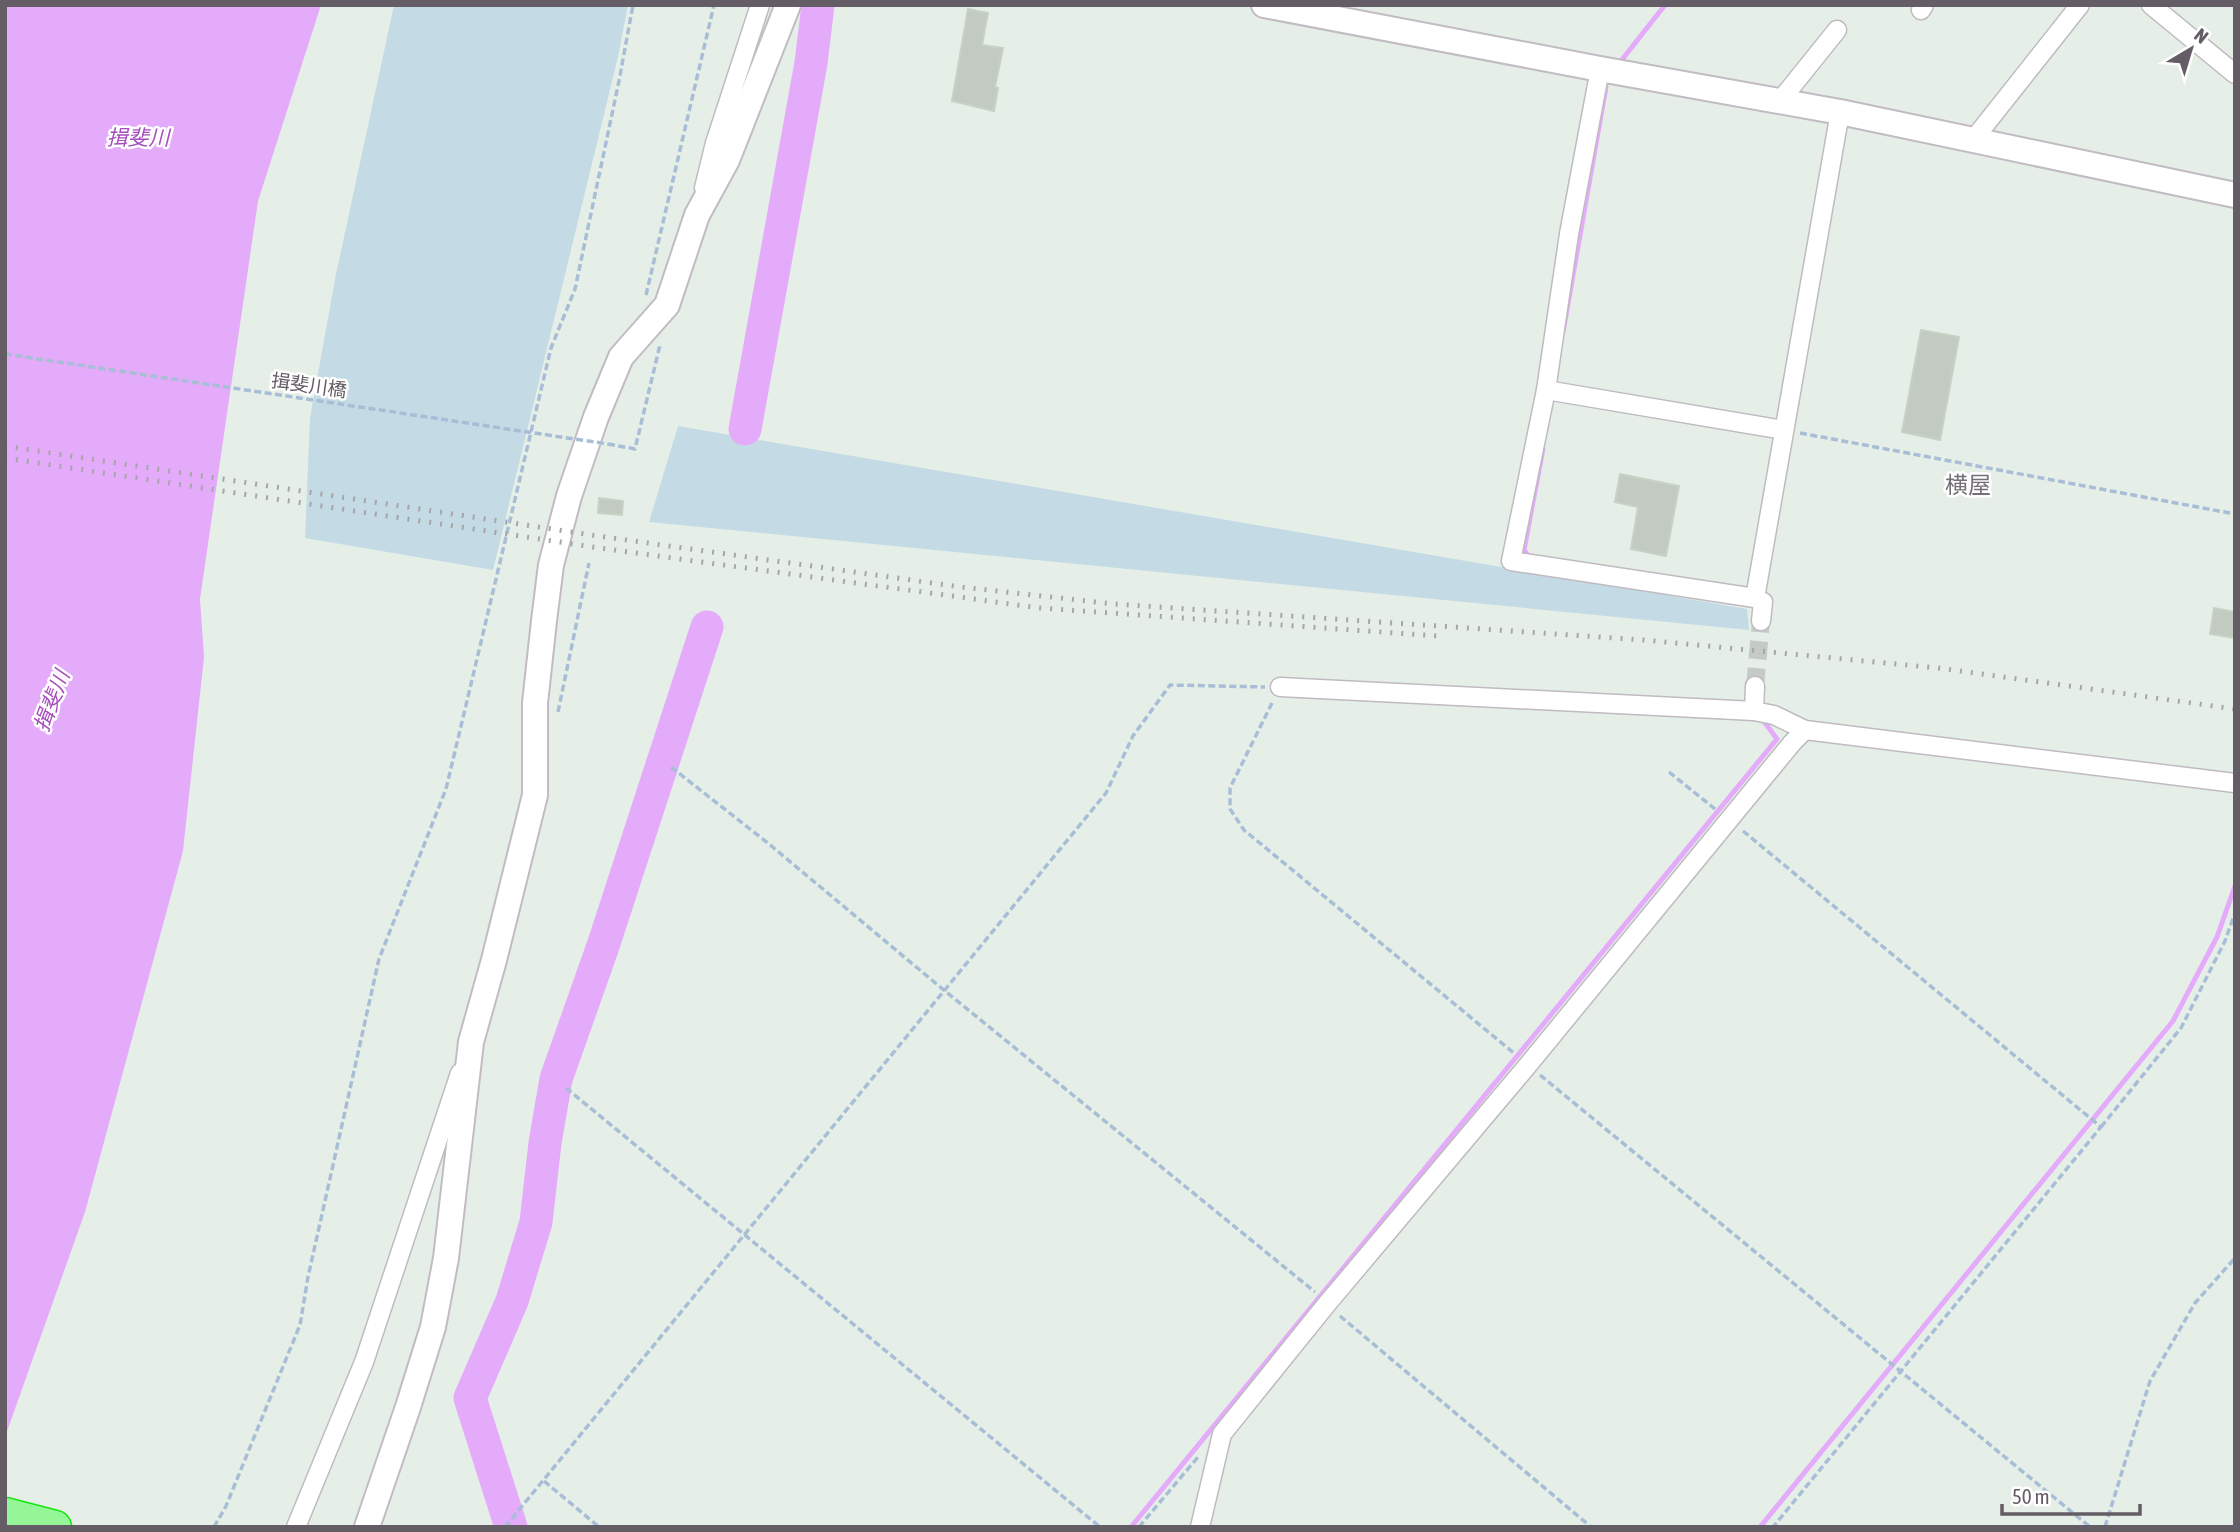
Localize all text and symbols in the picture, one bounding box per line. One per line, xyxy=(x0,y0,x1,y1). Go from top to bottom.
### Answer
north arrow xyxy=(2156,14,2226,84)
text: N xyxy=(2190,23,2213,48)
water label: 揖斐川 xyxy=(107,125,171,149)
street label: 揖斐川橋 xyxy=(270,369,348,401)
district label: 横屋 xyxy=(1945,472,1991,498)
water label: 揖斐川 xyxy=(29,665,74,734)
scale bar xyxy=(2002,1472,2140,1516)
text: 50 m xyxy=(2012,1484,2050,1508)

